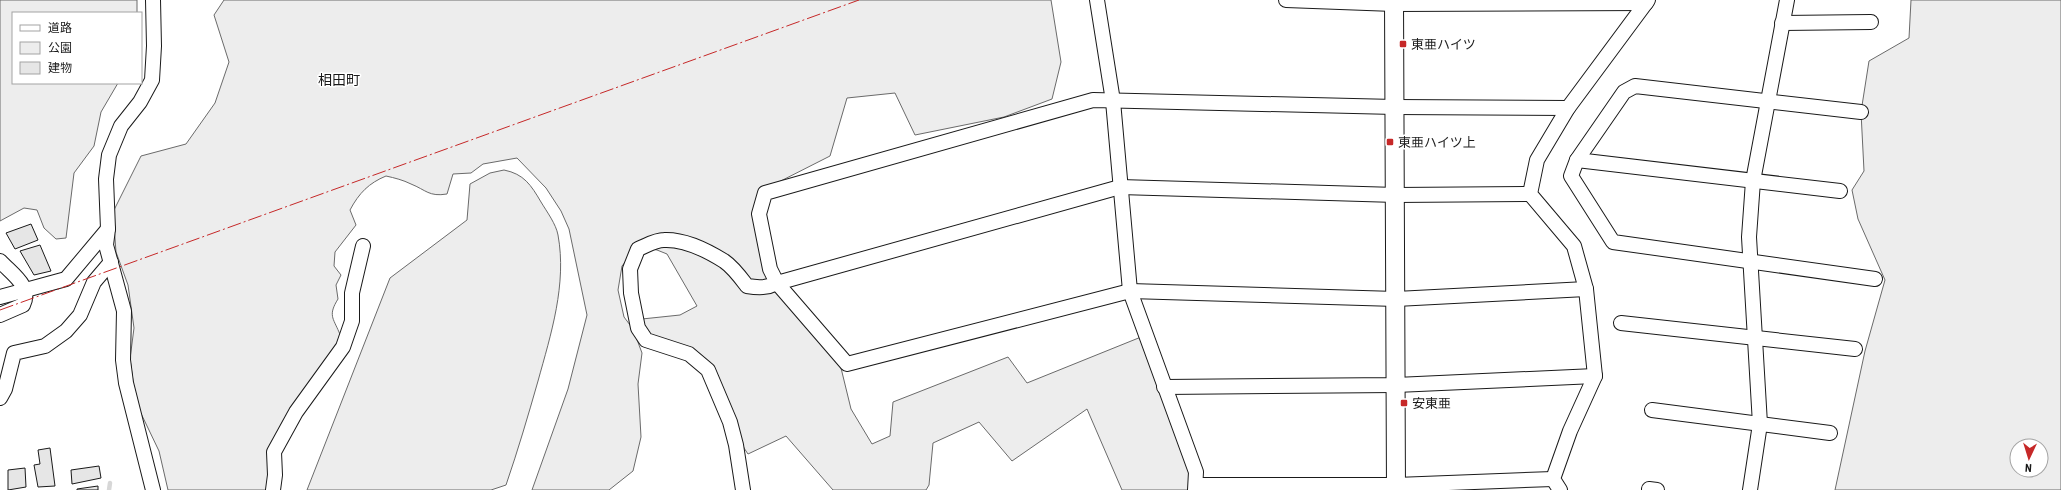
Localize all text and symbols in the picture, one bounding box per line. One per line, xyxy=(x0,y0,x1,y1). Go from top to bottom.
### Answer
legend xyxy=(12,12,142,84)
text: 道路 xyxy=(48,21,72,35)
place label: 東亜ハイツ xyxy=(1411,37,1476,52)
marker: 東亜ハイツ xyxy=(1398,39,1408,49)
text: 公園 xyxy=(48,41,72,55)
text: 建物 xyxy=(48,61,72,75)
district label: 相田町 xyxy=(318,72,360,88)
place label: 東亜ハイツ上 xyxy=(1398,135,1476,150)
marker: 東亜ハイツ上 xyxy=(1385,137,1395,147)
place label: 安東亜 xyxy=(1412,396,1451,411)
marker: 安東亜 xyxy=(1399,398,1409,408)
north arrow xyxy=(2009,438,2049,478)
text: N xyxy=(2024,461,2032,474)

